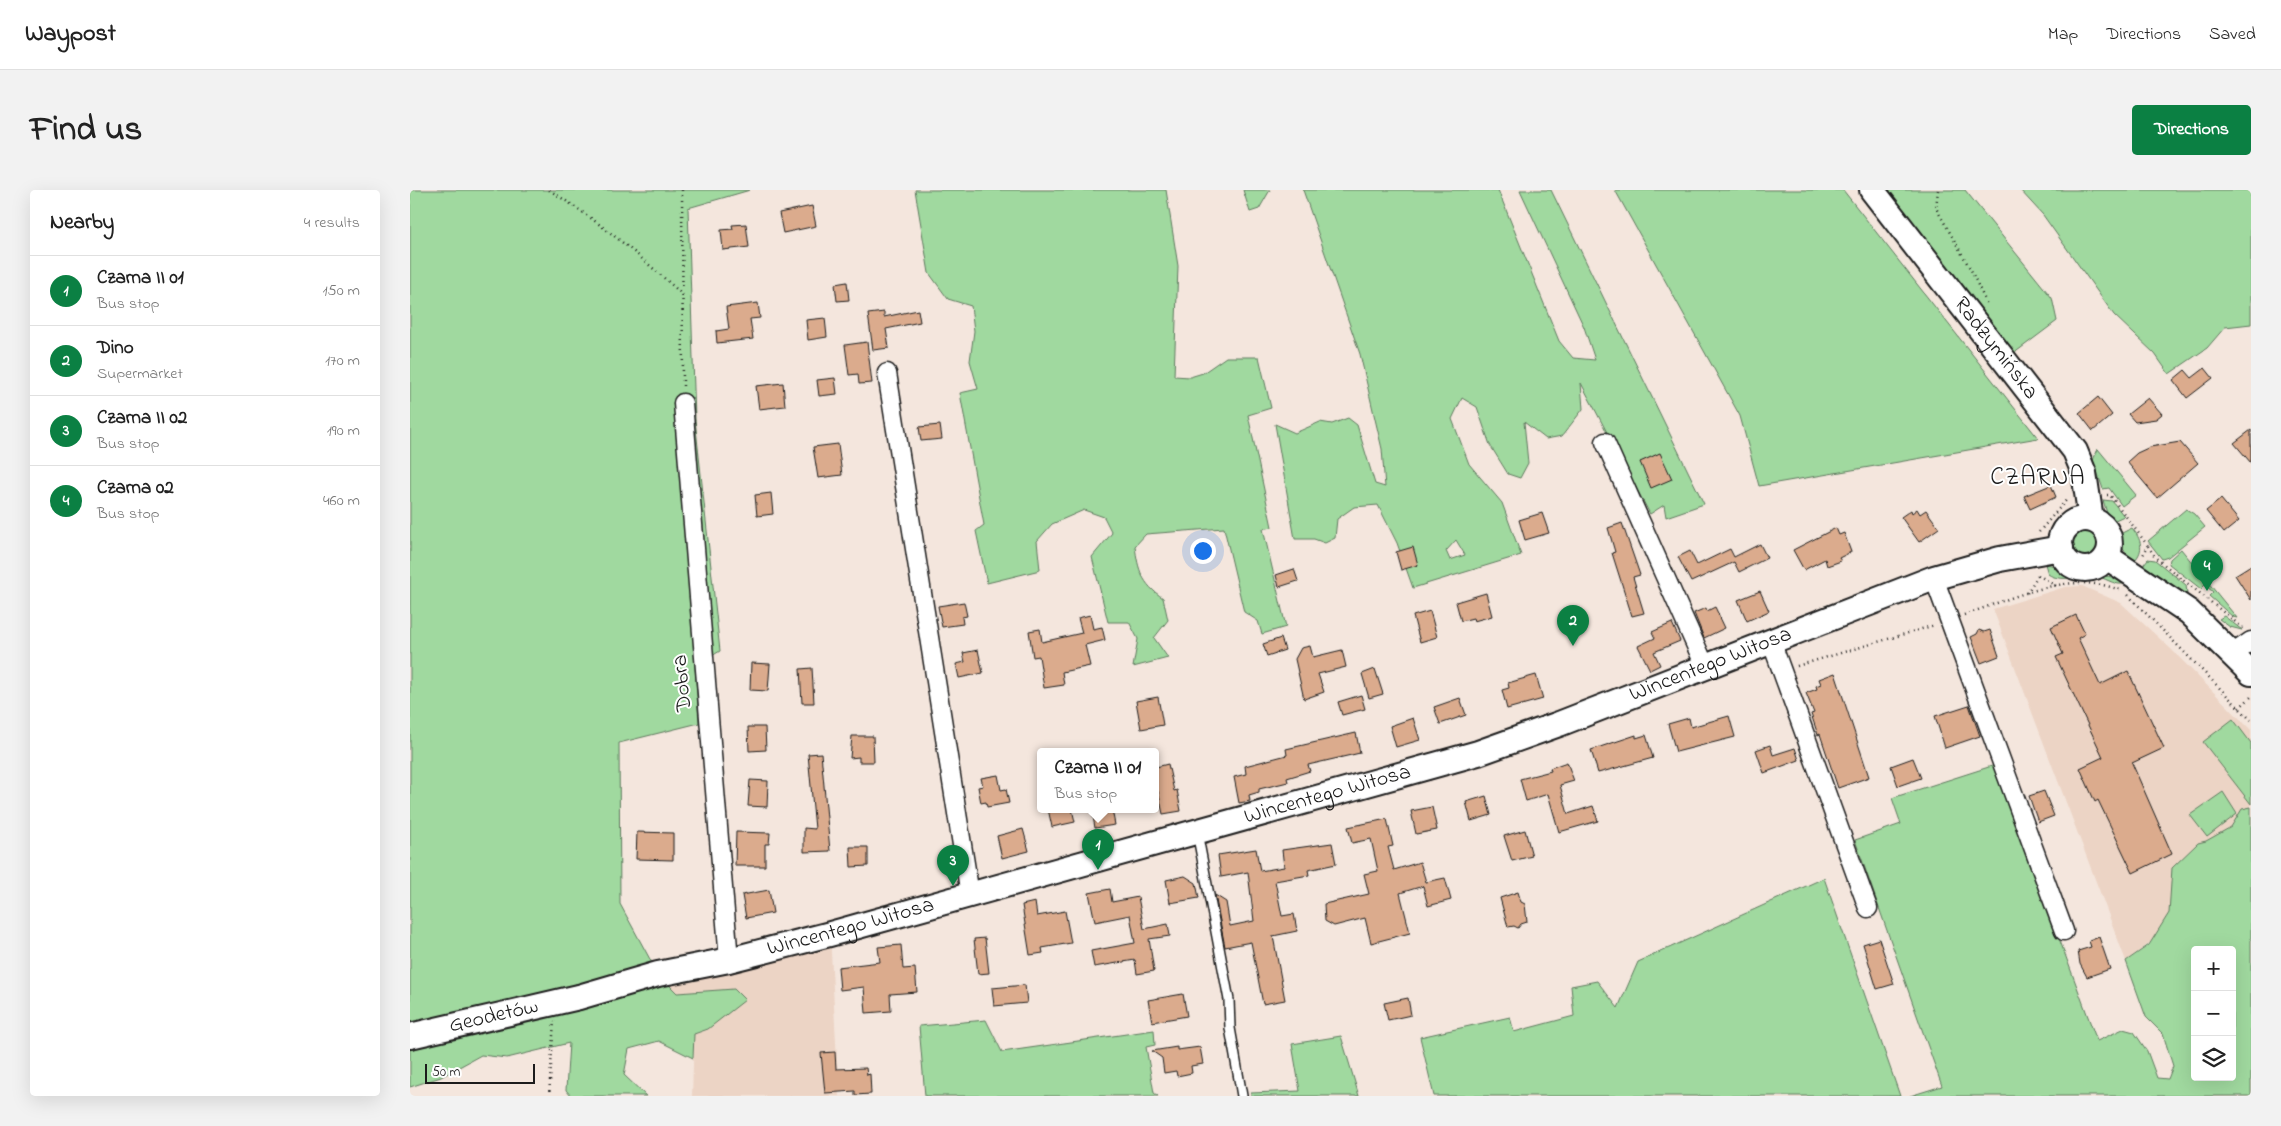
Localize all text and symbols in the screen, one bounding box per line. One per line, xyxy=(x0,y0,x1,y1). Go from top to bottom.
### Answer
text: Waypost xyxy=(25,17,116,52)
text: Map xyxy=(2048,22,2078,48)
text: Directions xyxy=(2106,22,2181,48)
text: Saved xyxy=(2209,22,2256,48)
text: Find us xyxy=(30,105,142,156)
button: Directions xyxy=(2132,105,2251,155)
text: Nearby xyxy=(50,208,114,238)
text: 4 results xyxy=(304,211,360,235)
text: Czarna II 01 xyxy=(97,265,184,292)
text: 1 xyxy=(63,279,69,303)
text: 150 m xyxy=(322,279,360,303)
street label: Radzymińska xyxy=(1945,290,2046,407)
text: Bus stop xyxy=(97,292,160,316)
text: Dino xyxy=(97,335,134,362)
text: 2 xyxy=(62,349,70,373)
text: 170 m xyxy=(325,349,360,373)
text: Supermarket xyxy=(97,362,183,386)
text: Czarna II 02 xyxy=(97,405,187,432)
text: 3 xyxy=(63,419,69,443)
text: 190 m xyxy=(327,419,360,443)
text: Bus stop xyxy=(97,432,160,456)
district label: CZARNA xyxy=(1990,460,2086,496)
text: Czarna 02 xyxy=(97,475,174,502)
text: 4 xyxy=(63,489,69,513)
text: 460 m xyxy=(323,489,360,513)
text: Bus stop xyxy=(97,502,160,526)
your location xyxy=(1190,538,1216,564)
pin: 4 xyxy=(2191,550,2223,591)
pin: 2 xyxy=(1557,605,1589,646)
street label: Wincentego Witosa xyxy=(1625,619,1796,711)
street label: Dobra xyxy=(665,653,702,714)
popup xyxy=(1037,748,1159,813)
text: Czarna II 01 xyxy=(1055,755,1141,782)
street label: Wincentego Witosa xyxy=(1241,757,1415,834)
text: Bus stop xyxy=(1055,782,1117,806)
pin: 1 xyxy=(1082,829,1114,870)
pin: 3 xyxy=(937,845,969,886)
street label: Wincentego Witosa xyxy=(764,890,938,966)
map controls xyxy=(2191,946,2236,1081)
button: + xyxy=(2191,946,2236,991)
street label: Geodetów xyxy=(446,991,542,1042)
button: − xyxy=(2191,991,2236,1036)
button: layers xyxy=(2191,1036,2236,1081)
scale bar xyxy=(425,1061,535,1084)
text: 50 m xyxy=(432,1062,460,1083)

